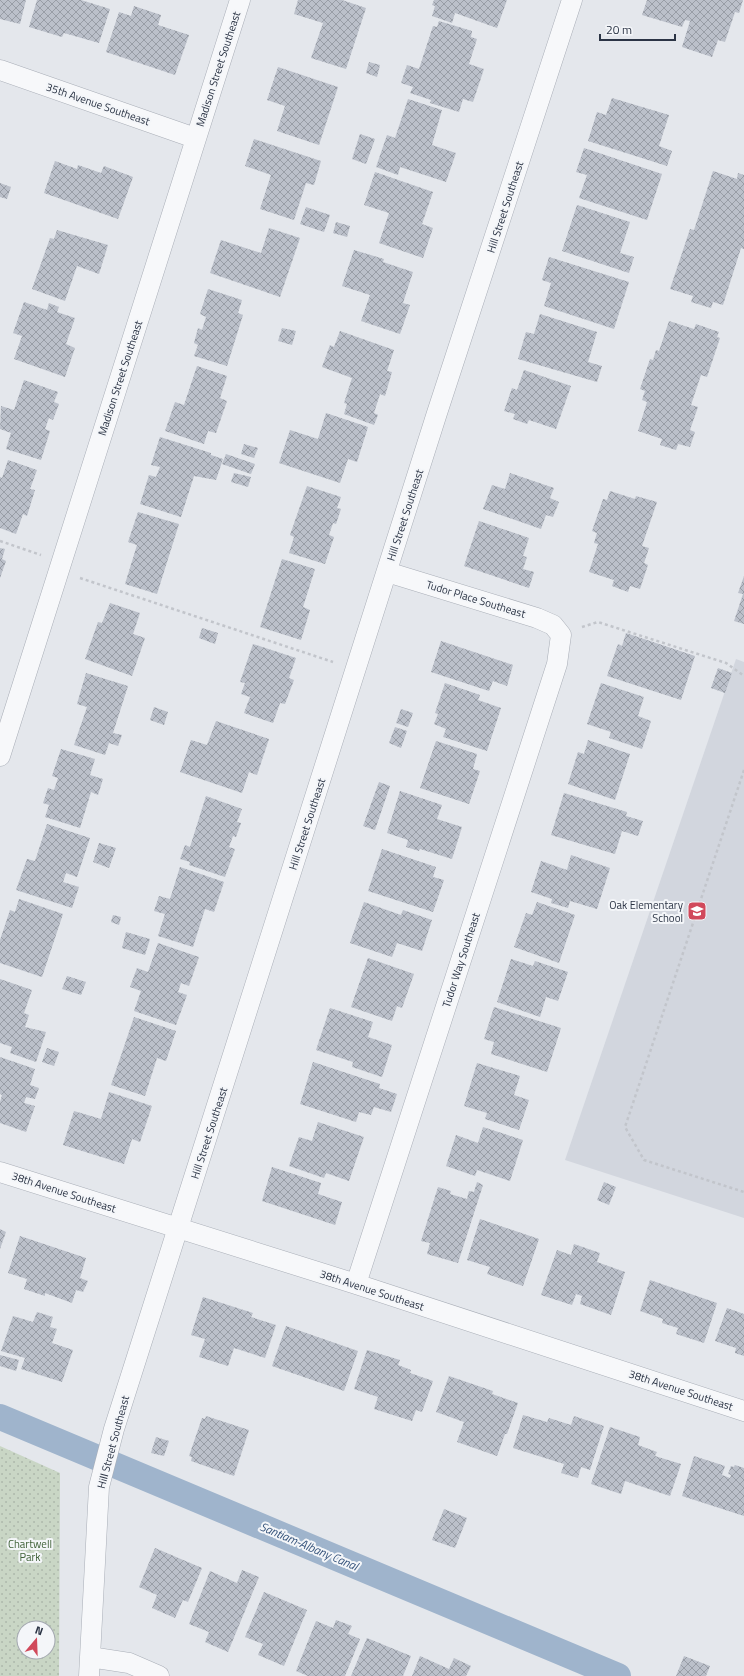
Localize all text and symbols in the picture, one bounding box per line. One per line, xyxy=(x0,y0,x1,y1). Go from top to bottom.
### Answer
street label: Madison Street Southeast xyxy=(192,9,244,129)
scale bar xyxy=(600,16,675,42)
text: 20 m xyxy=(606,20,632,39)
street label: 35th Avenue Southeast xyxy=(44,79,152,129)
street label: Hill Street Southeast xyxy=(483,159,527,255)
street label: Madison Street Southeast xyxy=(94,318,146,438)
street label: Hill Street Southeast xyxy=(383,467,427,563)
street label: Tudor Place Southeast xyxy=(424,576,528,622)
street label: Hill Street Southeast xyxy=(285,776,329,872)
place label: Oak Elementary School xyxy=(609,897,684,926)
school or university icon: Oak Elementary School xyxy=(686,900,708,922)
street label: Tudor Way Southeast xyxy=(438,910,484,1009)
street label: Hill Street Southeast xyxy=(187,1085,231,1181)
street label: 38th Avenue Southeast xyxy=(10,1168,118,1216)
street label: 38th Avenue Southeast xyxy=(318,1266,426,1314)
street label: 38th Avenue Southeast xyxy=(627,1366,735,1414)
street label: Hill Street Southeast xyxy=(93,1394,133,1490)
water label: Santiam-Albany Canal xyxy=(257,1517,362,1576)
park label: Chartwell Park xyxy=(8,1536,52,1565)
north arrow xyxy=(16,1620,56,1660)
text: N xyxy=(33,1622,45,1639)

